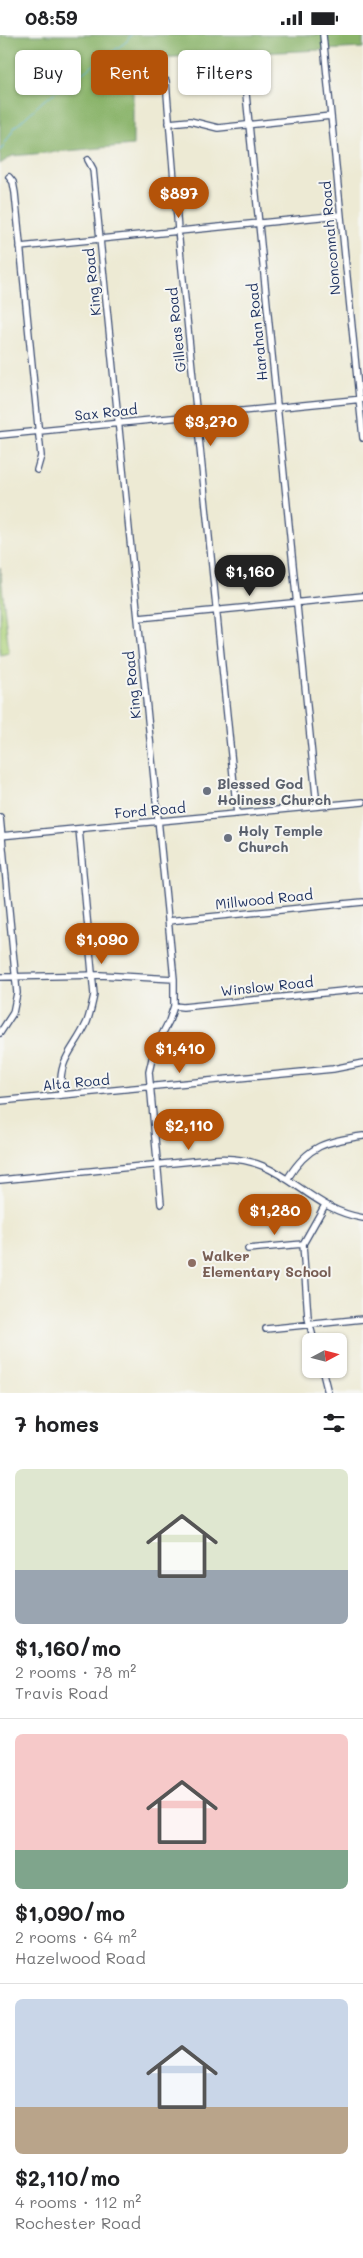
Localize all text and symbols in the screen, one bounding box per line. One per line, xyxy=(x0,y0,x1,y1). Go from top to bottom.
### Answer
text: 08:59 xyxy=(25,5,78,30)
chip: Buy xyxy=(15,50,81,95)
chip: Rent xyxy=(91,50,168,95)
chip: Filters xyxy=(178,50,271,95)
pin: $897 xyxy=(149,177,209,219)
street label: Nonconnah Road xyxy=(316,180,344,296)
text: $897 xyxy=(160,182,198,203)
street label: King Road xyxy=(79,247,105,317)
street label: Harahan Road xyxy=(242,282,272,382)
street label: Gilleas Road xyxy=(162,287,190,373)
street label: Sax Road xyxy=(74,399,138,425)
pin: $3,270 xyxy=(170,405,252,447)
text: $3,270 xyxy=(185,410,237,431)
pin: $1,160 xyxy=(209,555,291,597)
text: $1,160 xyxy=(226,560,274,581)
street label: King Road xyxy=(119,650,145,720)
place label: Blessed God Holiness Church xyxy=(217,774,331,809)
marker: Blessed God Holiness Church xyxy=(201,785,213,797)
street label: Ford Road xyxy=(114,797,187,823)
place label: Holy Temple Church xyxy=(238,821,323,856)
marker: Holy Temple Church xyxy=(222,832,234,844)
street label: Millwood Road xyxy=(214,884,314,914)
pin: $1,090 xyxy=(61,923,143,965)
text: $1,090 xyxy=(76,928,128,949)
street label: Winslow Road xyxy=(220,972,314,1000)
pin: $1,410 xyxy=(139,1031,221,1074)
text: $1,410 xyxy=(155,1037,205,1058)
street label: Alta Road xyxy=(42,1070,111,1094)
pin: $2,110 xyxy=(148,1109,230,1151)
text: $2,110 xyxy=(165,1114,213,1135)
pin: $1,280 xyxy=(234,1193,316,1236)
text: $1,280 xyxy=(249,1199,301,1220)
place label: Walker Elementary School xyxy=(202,1246,331,1281)
marker: Walker Elementary School xyxy=(186,1257,198,1269)
north arrow xyxy=(302,1333,348,1377)
map controls xyxy=(302,1333,347,1378)
icon: filters xyxy=(320,1409,348,1437)
text: 7 homes xyxy=(15,1410,99,1437)
icon: home xyxy=(137,1501,227,1591)
text: $1,160/mo xyxy=(15,1634,121,1661)
text: 2 rooms · 78 m² xyxy=(15,1661,136,1682)
text: Travis Road xyxy=(15,1682,108,1703)
icon: home xyxy=(137,1767,227,1857)
text: $1,090/mo xyxy=(15,1899,125,1926)
text: 2 rooms · 64 m² xyxy=(15,1926,137,1947)
text: Hazelwood Road xyxy=(15,1947,146,1968)
icon: home xyxy=(137,2032,227,2122)
text: $2,110/mo xyxy=(15,2164,120,2191)
text: 4 rooms · 112 m² xyxy=(15,2191,141,2212)
text: Rochester Road xyxy=(15,2212,141,2233)

